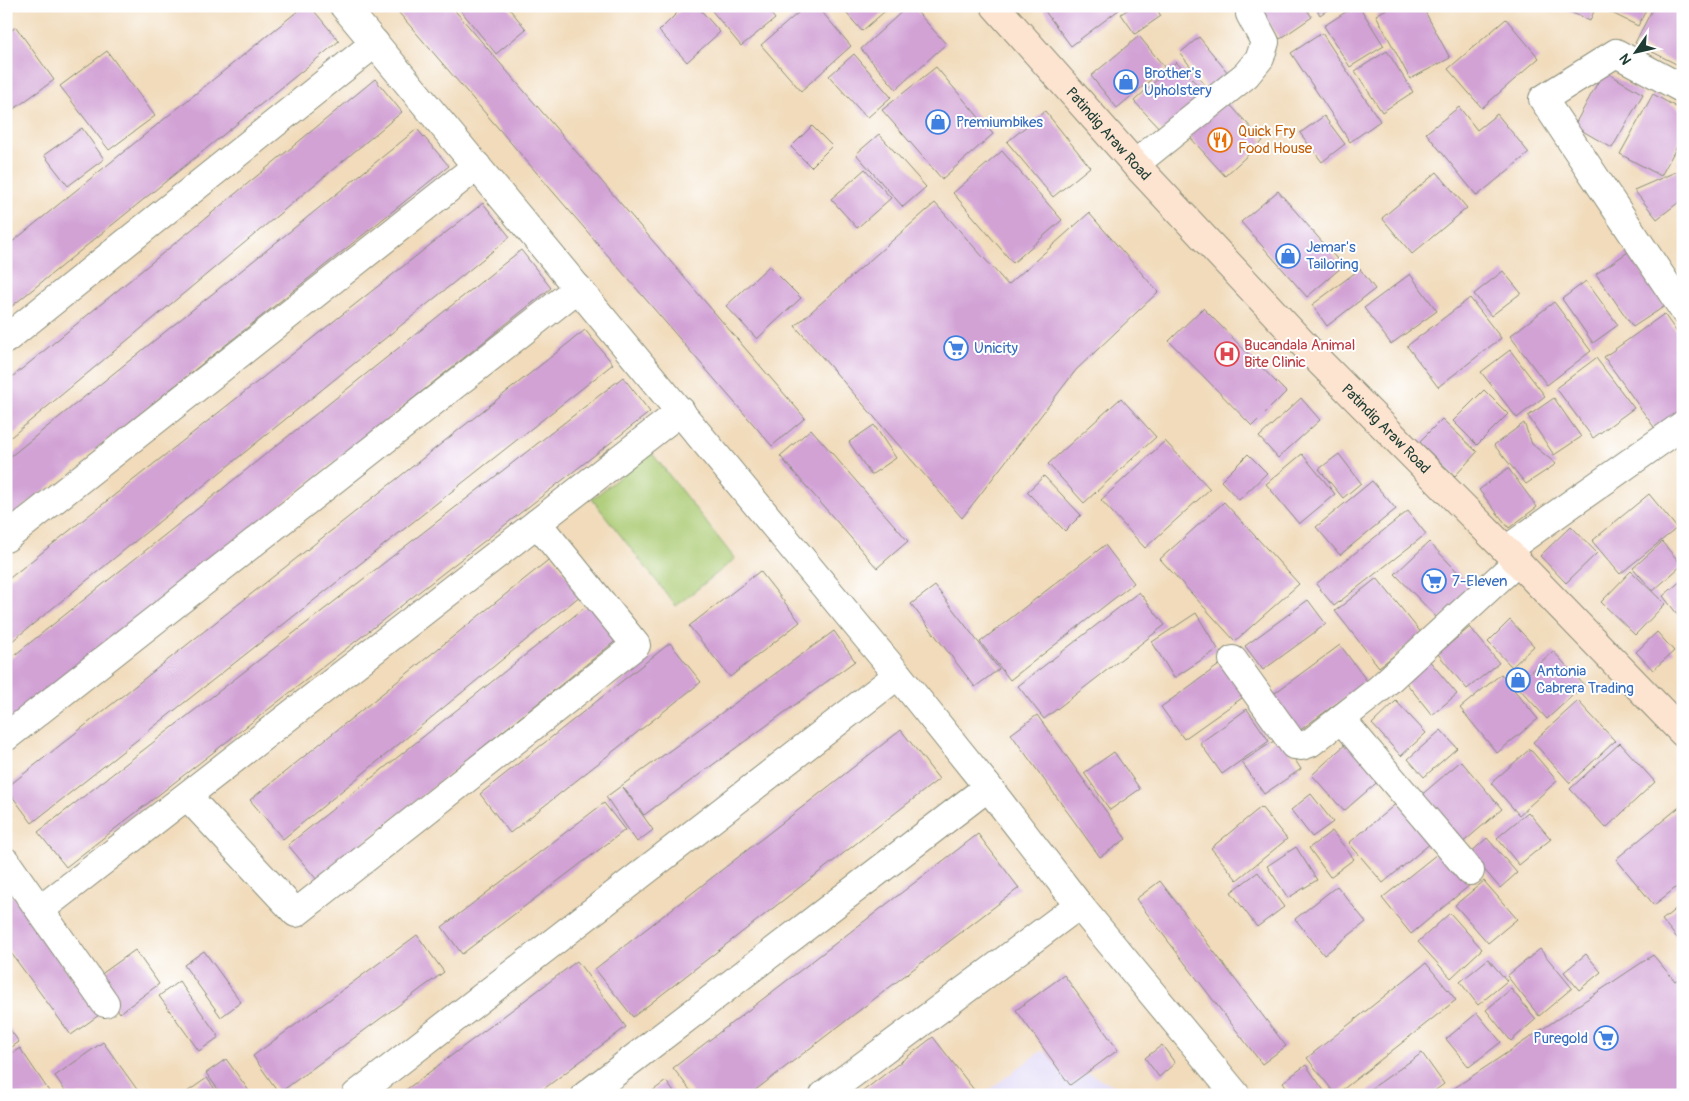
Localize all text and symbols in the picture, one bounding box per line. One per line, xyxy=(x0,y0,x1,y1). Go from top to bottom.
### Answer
north arrow xyxy=(1612,28,1662,78)
text: N xyxy=(1616,50,1635,68)
place label: Brother's Upholstery xyxy=(1144,64,1212,100)
shop icon: Brother's Upholstery xyxy=(1113,69,1139,95)
street label: Patindig Araw Road xyxy=(1062,83,1155,185)
shop icon: Premiumbikes xyxy=(925,109,951,135)
place label: Premiumbikes xyxy=(956,113,1043,132)
place label: Quick Fry Food House xyxy=(1238,122,1313,158)
restaurant icon: Quick Fry Food House xyxy=(1207,127,1233,153)
place label: Jemar's Tailoring xyxy=(1306,238,1359,274)
shop icon: Jemar's Tailoring xyxy=(1275,243,1301,269)
supermarket icon: Unicity xyxy=(943,335,969,361)
place label: Bucandala Animal Bite Clinic xyxy=(1244,336,1355,372)
place label: Unicity xyxy=(974,339,1018,358)
hospital icon: Bucandala Animal Bite Clinic xyxy=(1214,341,1240,367)
street label: Patindig Araw Road xyxy=(1338,380,1435,478)
supermarket icon: 7-Eleven xyxy=(1421,568,1447,594)
place label: 7-Eleven xyxy=(1452,572,1507,591)
place label: Antonia Cabrera Trading xyxy=(1536,662,1634,698)
shop icon: Antonia Cabrera Trading xyxy=(1505,667,1531,693)
supermarket icon: Puregold xyxy=(1593,1025,1619,1051)
place label: Puregold xyxy=(1533,1029,1588,1048)

